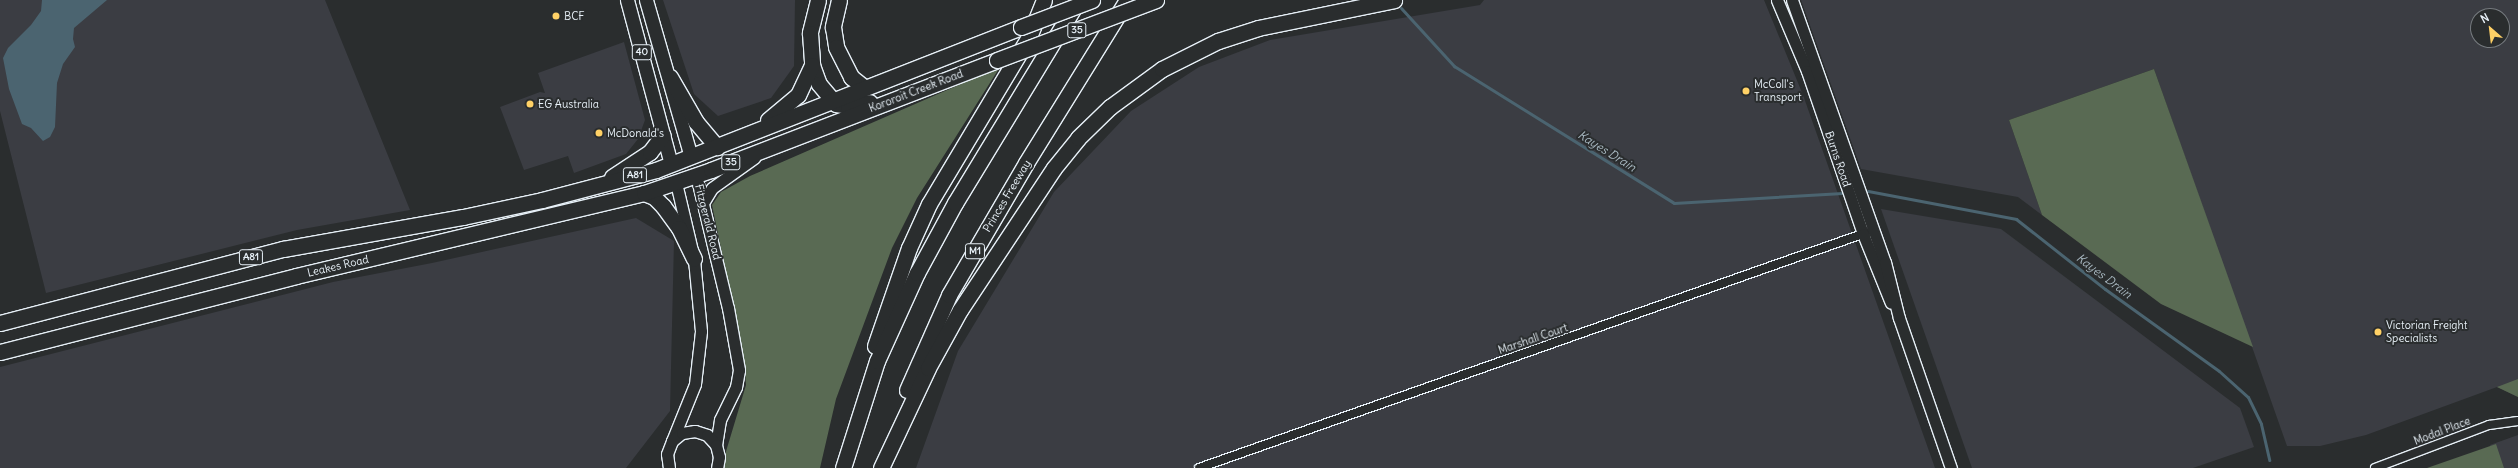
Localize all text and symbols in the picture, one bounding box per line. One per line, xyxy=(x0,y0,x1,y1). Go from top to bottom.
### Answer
north arrow xyxy=(2470,8,2510,48)
place label: BCF xyxy=(564,9,585,23)
text: N xyxy=(2478,10,2491,26)
marker: BCF xyxy=(551,11,561,21)
road number: 35 xyxy=(1067,22,1087,38)
road number: 40 xyxy=(631,44,653,60)
street label: Kororoit Creek Road xyxy=(867,67,965,115)
place label: McColl's Transport xyxy=(1754,78,1802,104)
marker: McColl's Transport xyxy=(1741,86,1751,96)
place label: EG Australia xyxy=(538,97,599,111)
marker: EG Australia xyxy=(525,99,535,109)
place label: McDonald's xyxy=(607,126,664,140)
marker: McDonald's xyxy=(594,128,604,138)
water label: Kayes Drain xyxy=(1575,128,1639,174)
street label: Burns Road xyxy=(1822,129,1854,189)
road number: 35 xyxy=(721,154,741,170)
street label: Princes Freeway xyxy=(980,158,1034,234)
road number: A81 xyxy=(622,167,648,183)
street label: Fitzgerald Road xyxy=(692,183,724,261)
road number: M1 xyxy=(964,243,986,259)
road number: A81 xyxy=(238,249,264,265)
water label: Kayes Drain xyxy=(2074,251,2134,301)
street label: Leakes Road xyxy=(306,253,370,279)
place label: Victorian Freight Specialists xyxy=(2386,319,2467,345)
street label: Marshall Court xyxy=(1496,321,1570,357)
marker: Victorian Freight Specialists xyxy=(2373,327,2383,337)
street label: Modal Place xyxy=(2412,414,2472,448)

